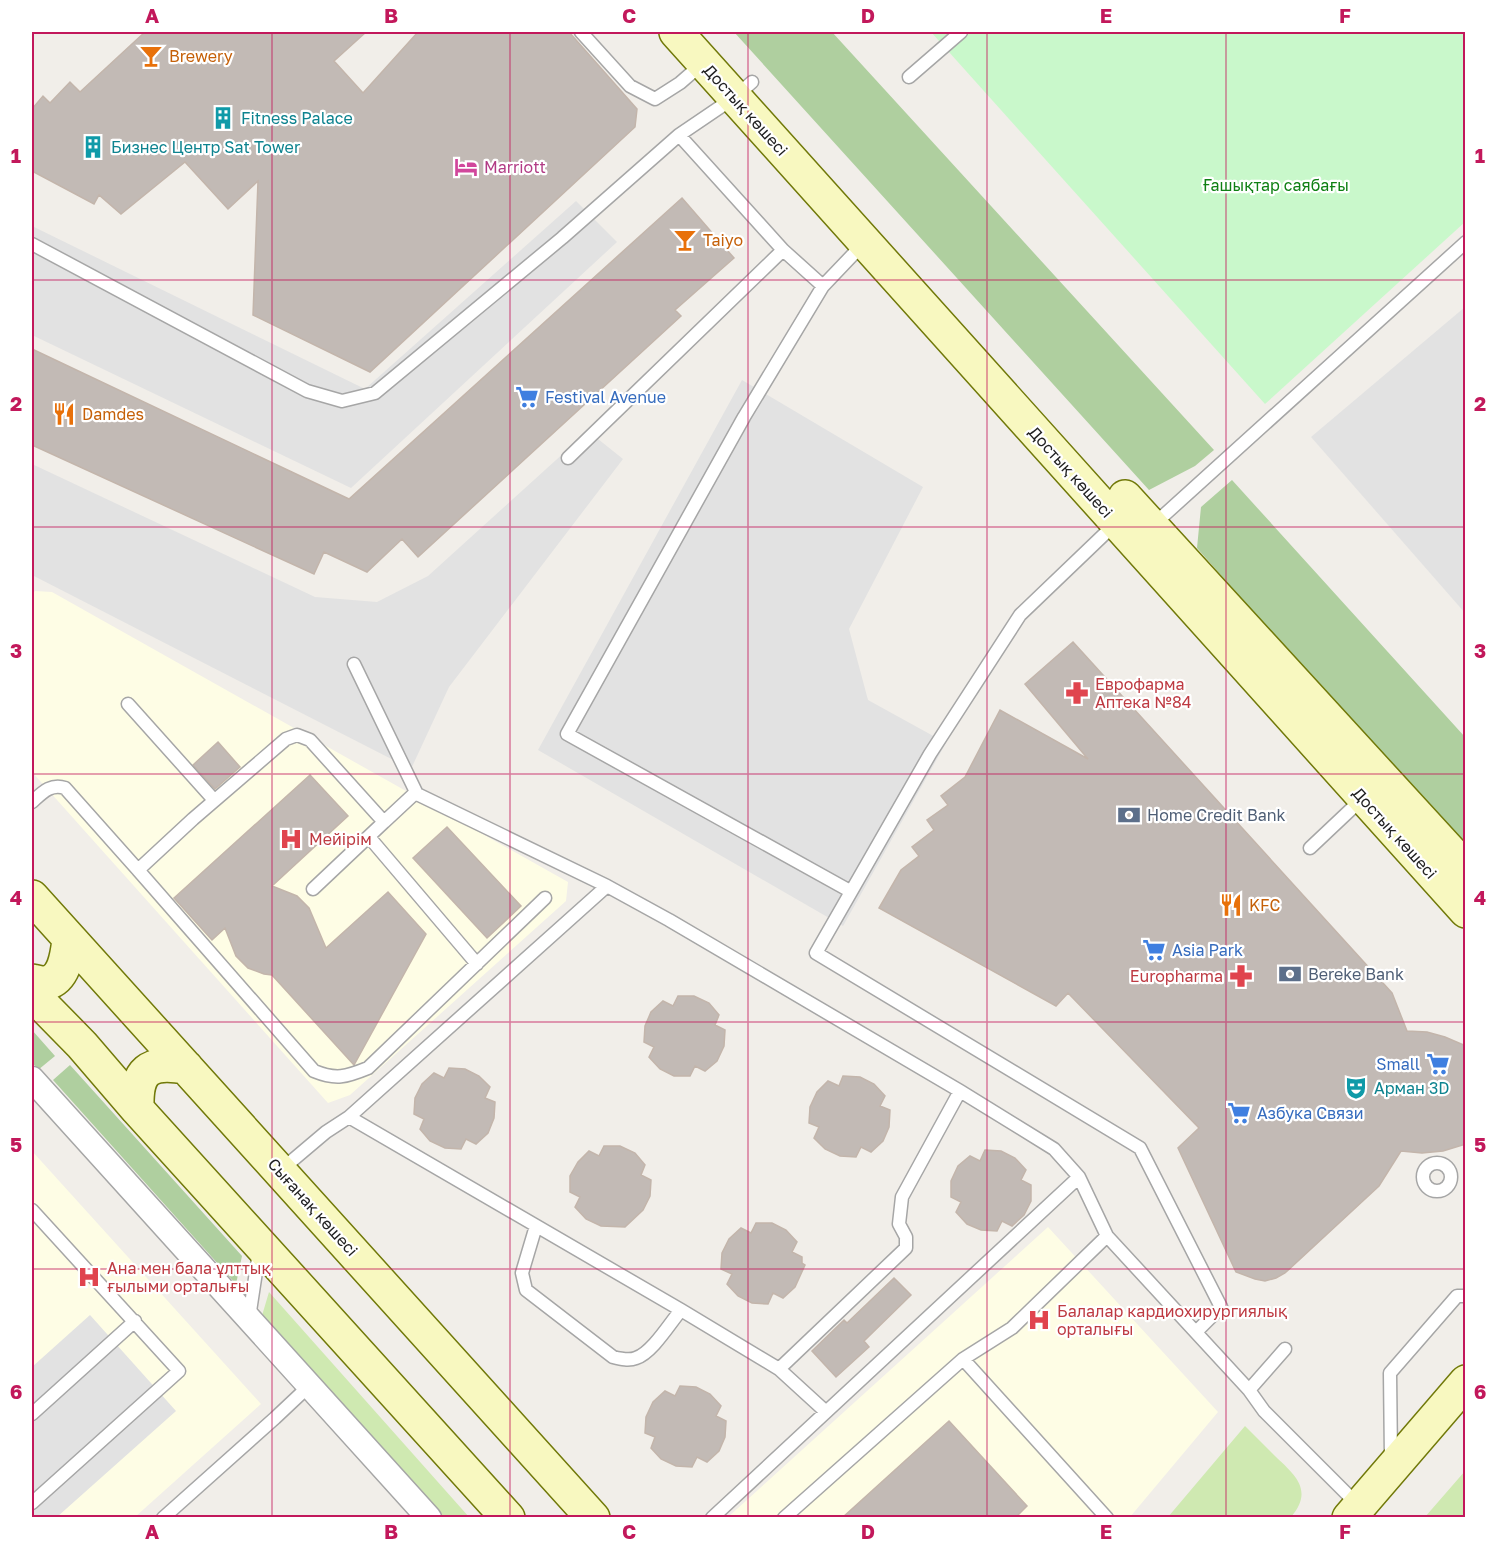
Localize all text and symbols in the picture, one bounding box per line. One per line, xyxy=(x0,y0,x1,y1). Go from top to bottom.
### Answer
text: A xyxy=(145,3,159,27)
text: B xyxy=(384,3,398,27)
text: C xyxy=(622,3,636,27)
text: D xyxy=(861,3,875,27)
text: E xyxy=(1100,3,1112,27)
text: F xyxy=(1339,3,1351,27)
bar icon: Brewery xyxy=(138,43,164,69)
place label: Brewery xyxy=(169,46,233,66)
street label: Достық көшесі xyxy=(700,60,792,160)
building icon: Fitness Palace xyxy=(210,105,236,131)
place label: Fitness Palace xyxy=(241,108,353,128)
building icon: Бизнес Центр Sat Tower xyxy=(80,134,106,160)
place label: Бизнес Центр Sat Tower xyxy=(111,137,300,157)
text: 1 xyxy=(11,143,21,167)
text: 1 xyxy=(1475,143,1485,167)
hotel icon: Marriott xyxy=(453,154,479,180)
place label: Marriott xyxy=(484,157,546,177)
park label: Ғашықтар саябағы xyxy=(1203,175,1349,195)
bar icon: Taiyo xyxy=(672,227,698,253)
place label: Taiyo xyxy=(703,230,743,250)
supermarket icon: Festival Avenue xyxy=(514,384,540,410)
place label: Festival Avenue xyxy=(545,387,666,407)
text: 2 xyxy=(10,391,22,415)
text: 2 xyxy=(1474,391,1486,415)
restaurant icon: Damdes xyxy=(51,401,77,427)
place label: Damdes xyxy=(82,404,144,424)
street label: Достық көшесі xyxy=(1025,422,1117,522)
text: 3 xyxy=(10,638,22,662)
text: 3 xyxy=(1474,638,1486,662)
place label: Еврофарма Аптека №84 xyxy=(1095,674,1191,712)
pharmacy icon: Еврофарма Аптека №84 xyxy=(1064,680,1090,706)
street label: Достық көшесі xyxy=(1349,783,1441,883)
bank icon: Home Credit Bank xyxy=(1116,802,1142,828)
place label: Home Credit Bank xyxy=(1147,805,1286,825)
hospital icon: Мейірім xyxy=(278,826,304,852)
place label: Мейірім xyxy=(309,829,372,849)
text: 4 xyxy=(10,885,22,909)
text: 4 xyxy=(1474,885,1486,909)
restaurant icon: KFC xyxy=(1218,892,1244,918)
place label: KFC xyxy=(1249,895,1280,915)
supermarket icon: Asia Park xyxy=(1141,937,1167,963)
place label: Asia Park xyxy=(1172,940,1243,960)
bank icon: Bereke Bank xyxy=(1277,961,1303,987)
pharmacy icon: Europharma xyxy=(1228,963,1254,989)
place label: Bereke Bank xyxy=(1308,964,1404,984)
place label: Europharma xyxy=(1130,966,1223,986)
supermarket icon: Small xyxy=(1425,1051,1451,1077)
place label: Small xyxy=(1376,1054,1420,1074)
theatre icon: Арман 3D xyxy=(1343,1075,1369,1101)
place label: Арман 3D xyxy=(1374,1078,1449,1098)
supermarket icon: Азбука Связи xyxy=(1226,1100,1252,1126)
place label: Азбука Связи xyxy=(1257,1103,1363,1123)
text: 5 xyxy=(10,1132,22,1156)
text: 5 xyxy=(1474,1132,1486,1156)
street label: Сығанақ көшесі xyxy=(264,1154,362,1260)
place label: Ана мен бала ұлттық ғылыми орталығы xyxy=(107,1258,271,1296)
hospital icon: Ана мен бала ұлттық ғылыми орталығы xyxy=(76,1264,102,1290)
place label: Балалар кардиохирургиялық орталығы xyxy=(1057,1301,1287,1339)
hospital icon: Балалар кардиохирургиялық орталығы xyxy=(1026,1307,1052,1333)
text: 6 xyxy=(10,1379,22,1403)
text: 6 xyxy=(1474,1379,1486,1403)
text: A xyxy=(145,1519,159,1543)
text: B xyxy=(384,1519,398,1543)
text: C xyxy=(622,1519,636,1543)
text: D xyxy=(861,1519,875,1543)
text: E xyxy=(1100,1519,1112,1543)
text: F xyxy=(1339,1519,1351,1543)

